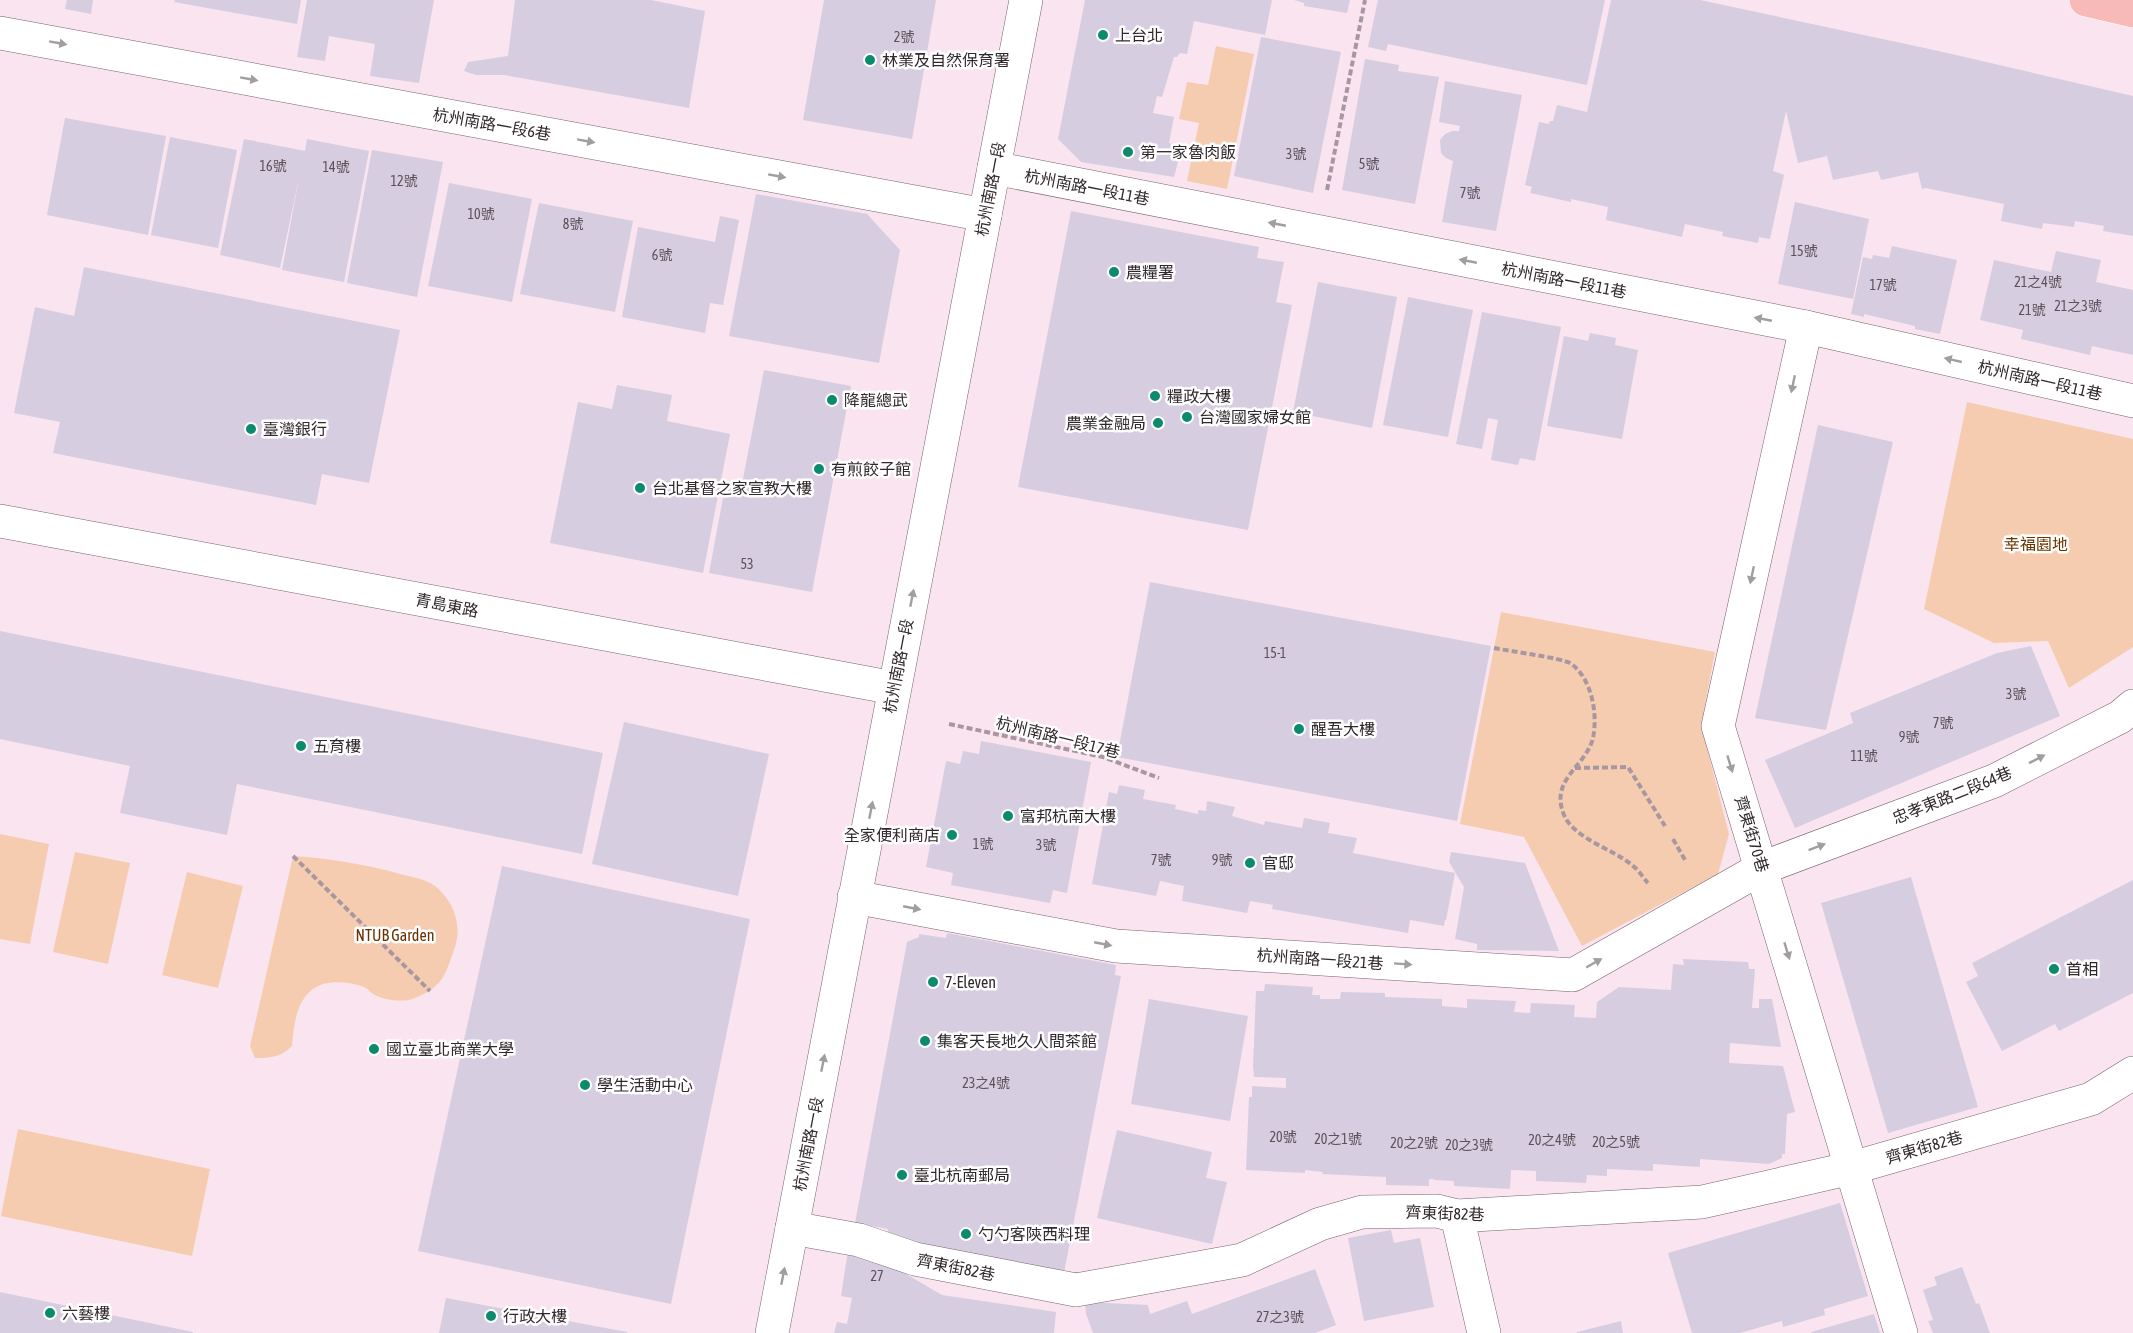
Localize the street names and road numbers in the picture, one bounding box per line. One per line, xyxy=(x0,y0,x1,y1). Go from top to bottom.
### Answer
street label: 杭州南路一段6巷 xyxy=(432,105,552,143)
street label: 杭州南路一段 xyxy=(972,140,1008,238)
street label: 杭州南路一段11巷 xyxy=(1023,166,1151,208)
street label: 杭州南路一段11巷 xyxy=(1500,259,1628,301)
street label: 杭州南路一段11巷 xyxy=(1976,357,2104,403)
street label: 青島東路 xyxy=(414,590,480,620)
street label: 杭州南路一段 xyxy=(880,617,916,715)
street label: 杭州南路一段17巷 xyxy=(994,713,1122,761)
street label: 忠孝東路二段64巷 xyxy=(1890,763,2014,827)
street label: 齊東街70巷 xyxy=(1732,794,1772,874)
street label: 杭州南路一段21巷 xyxy=(1256,946,1384,972)
street label: 杭州南路一段 xyxy=(790,1095,826,1193)
street label: 齊東街82巷 xyxy=(1884,1127,1964,1167)
street label: 齊東街82巷 xyxy=(1405,1203,1485,1223)
street label: 齊東街82巷 xyxy=(915,1251,997,1283)

